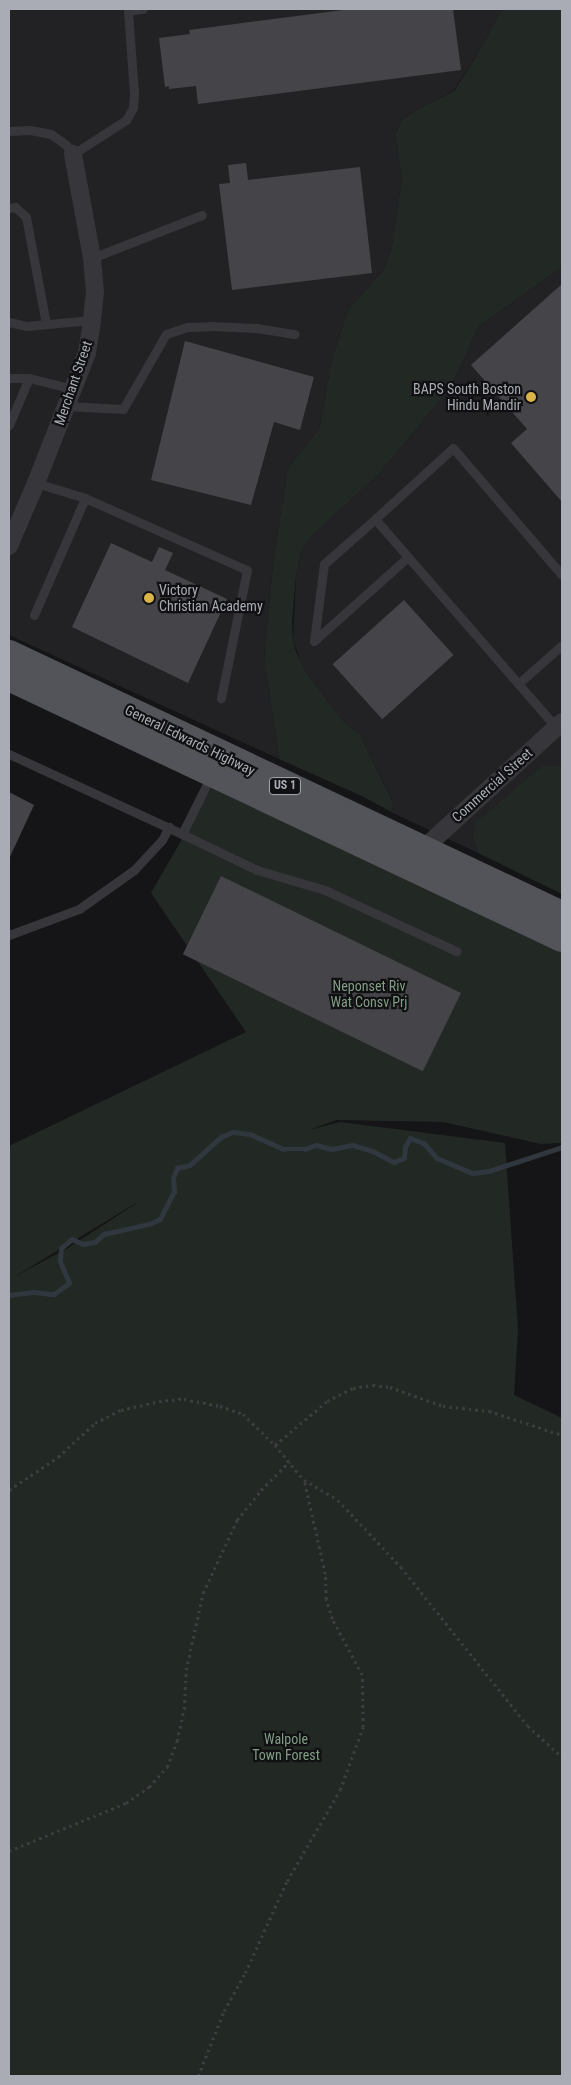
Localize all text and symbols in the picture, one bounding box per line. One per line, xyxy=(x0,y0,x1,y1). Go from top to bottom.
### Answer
street label: Merchant Street xyxy=(51,339,95,427)
place label: BAPS South Boston Hindu Mandir xyxy=(413,381,521,414)
marker: BAPS South Boston Hindu Mandir xyxy=(525,391,537,403)
place label: Victory Christian Academy xyxy=(159,582,263,614)
marker: Victory Christian Academy xyxy=(143,592,155,604)
street label: General Edwards Highway xyxy=(122,701,258,779)
street label: Commercial Street xyxy=(448,745,536,825)
road number: US 1 xyxy=(269,776,301,796)
park label: Neponset Riv Wat Consv Prj xyxy=(331,978,407,1010)
park label: Walpole Town Forest xyxy=(252,1731,320,1764)

